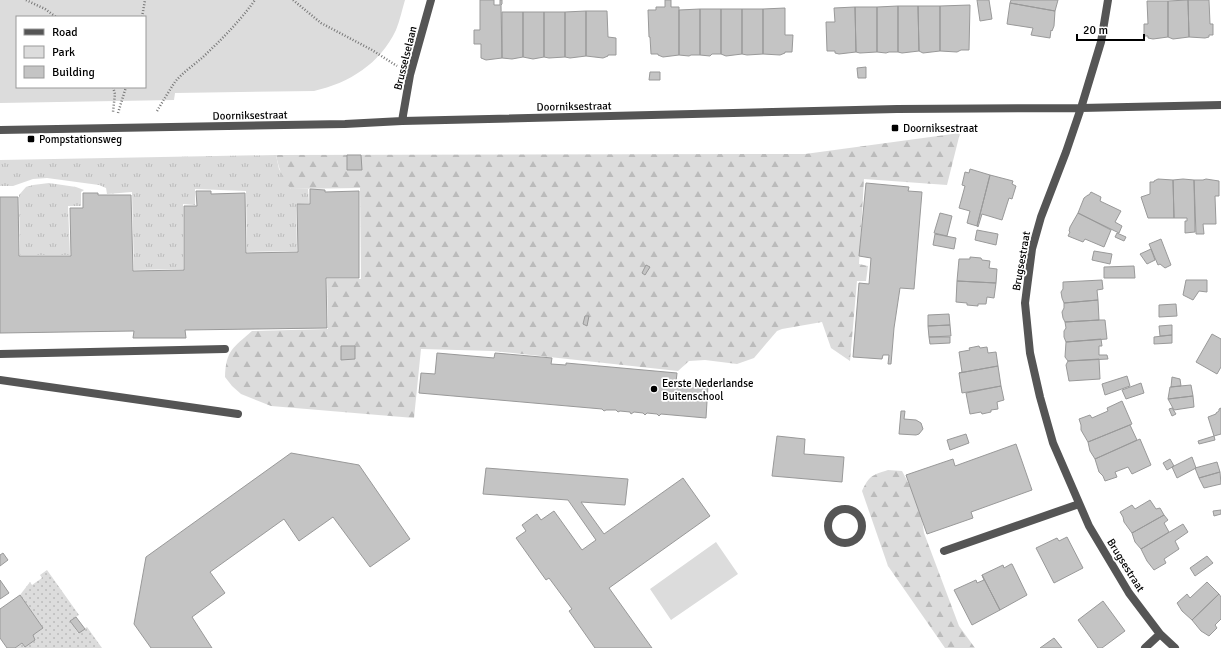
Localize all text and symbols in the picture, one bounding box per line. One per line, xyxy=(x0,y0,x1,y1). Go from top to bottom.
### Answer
legend xyxy=(16,16,146,88)
scale bar xyxy=(1077,16,1144,42)
text: 20 m xyxy=(1083,23,1108,38)
text: Road xyxy=(52,25,78,40)
street label: Brusselselaan xyxy=(391,25,420,92)
text: Park xyxy=(52,45,75,60)
text: Building xyxy=(52,65,95,80)
street label: Doorniksestraat xyxy=(536,99,612,114)
street label: Doorniksestraat xyxy=(212,108,288,123)
place label: Doorniksestraat xyxy=(903,122,978,135)
marker: Doorniksestraat xyxy=(890,123,900,133)
place label: Pompstationsweg xyxy=(39,133,122,146)
marker: Pompstationsweg xyxy=(26,134,36,144)
street label: Brugsestraat xyxy=(1010,230,1033,292)
place label: Eerste Nederlandse Buitenschool xyxy=(662,377,753,403)
marker: Eerste Nederlandse Buitenschool xyxy=(649,384,659,394)
street label: Brugsestraat xyxy=(1104,536,1147,594)

